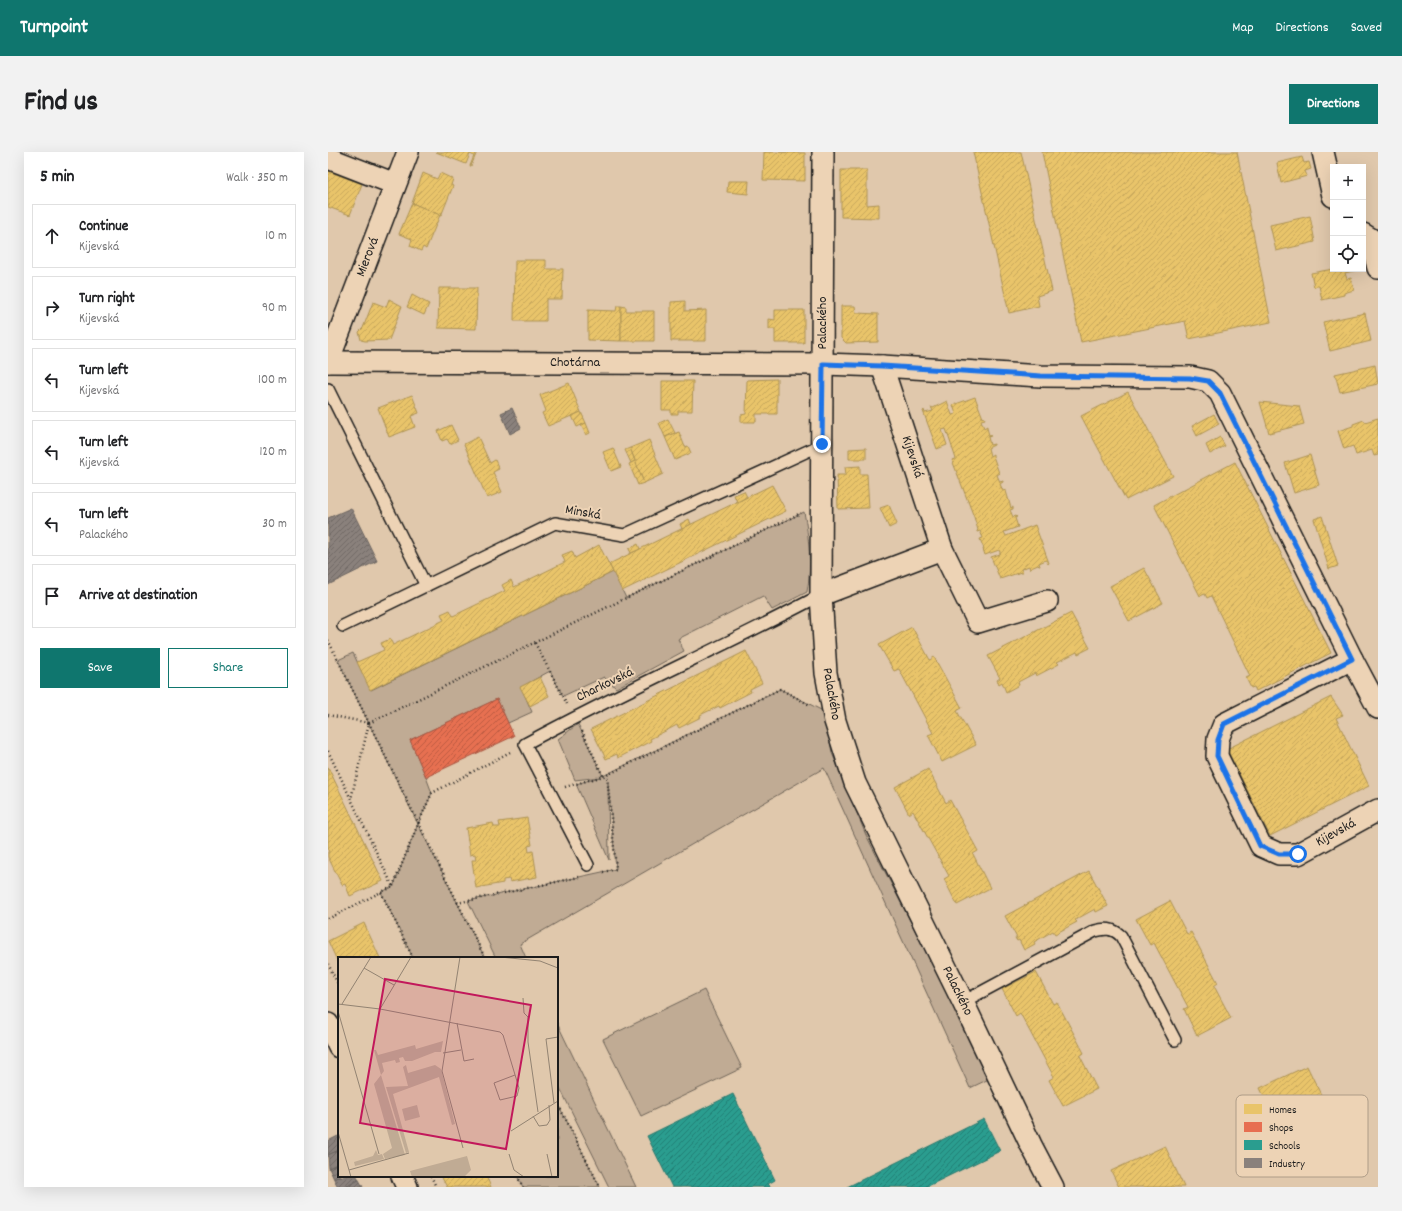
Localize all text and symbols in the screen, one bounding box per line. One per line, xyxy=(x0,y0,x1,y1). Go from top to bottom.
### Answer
text: Turnpoint xyxy=(20,15,88,42)
text: Map xyxy=(1232,18,1254,38)
text: Directions xyxy=(1276,18,1329,38)
text: Saved xyxy=(1351,18,1382,38)
text: Find us xyxy=(24,84,98,124)
button: Directions xyxy=(1289,84,1378,124)
map controls xyxy=(1330,164,1366,272)
button: + xyxy=(1330,164,1366,200)
text: 5 min xyxy=(40,166,74,190)
text: Walk · 350 m xyxy=(226,169,288,188)
button: − xyxy=(1330,200,1366,236)
text: Continue xyxy=(79,216,128,238)
icon: ahead xyxy=(41,225,63,247)
text: 10 m xyxy=(265,227,287,246)
street label: Mierová xyxy=(351,234,385,280)
button: locate xyxy=(1330,236,1366,272)
text: Kijevská xyxy=(79,238,119,257)
text: Turn right xyxy=(79,288,135,310)
icon: right xyxy=(41,297,63,319)
street label: Palackého xyxy=(813,297,833,349)
text: 90 m xyxy=(262,299,287,318)
text: Kijevská xyxy=(79,310,119,329)
street label: Chotárna xyxy=(550,353,600,373)
text: Turn left xyxy=(79,360,128,382)
icon: left xyxy=(41,369,63,391)
text: 100 m xyxy=(258,371,287,390)
text: Kijevská xyxy=(79,382,119,401)
text: Turn left xyxy=(79,432,128,454)
street label: Kijevská xyxy=(896,433,928,481)
route end xyxy=(813,435,831,453)
icon: left xyxy=(41,441,63,463)
text: 120 m xyxy=(259,443,287,462)
text: Kijevská xyxy=(79,454,119,473)
street label: Minská xyxy=(564,500,602,526)
text: Turn left xyxy=(79,504,128,526)
icon: left xyxy=(41,513,63,535)
text: 30 m xyxy=(262,515,287,534)
text: Palackého xyxy=(79,526,128,545)
icon: arrive xyxy=(41,585,63,607)
text: Arrive at destination xyxy=(79,585,197,607)
button: Save xyxy=(40,648,160,688)
button: Share xyxy=(168,648,288,688)
street label: Charkovská xyxy=(573,663,637,707)
street label: Palackého xyxy=(817,666,845,722)
street label: Kijevská xyxy=(1312,814,1360,852)
route start xyxy=(1289,845,1307,863)
inset map xyxy=(338,957,558,1177)
street label: Palackého xyxy=(936,963,978,1019)
legend xyxy=(1236,1095,1368,1177)
text: Homes xyxy=(1269,1103,1297,1119)
text: Shops xyxy=(1269,1121,1294,1137)
text: Schools xyxy=(1269,1139,1301,1155)
text: Industry xyxy=(1269,1157,1305,1173)

